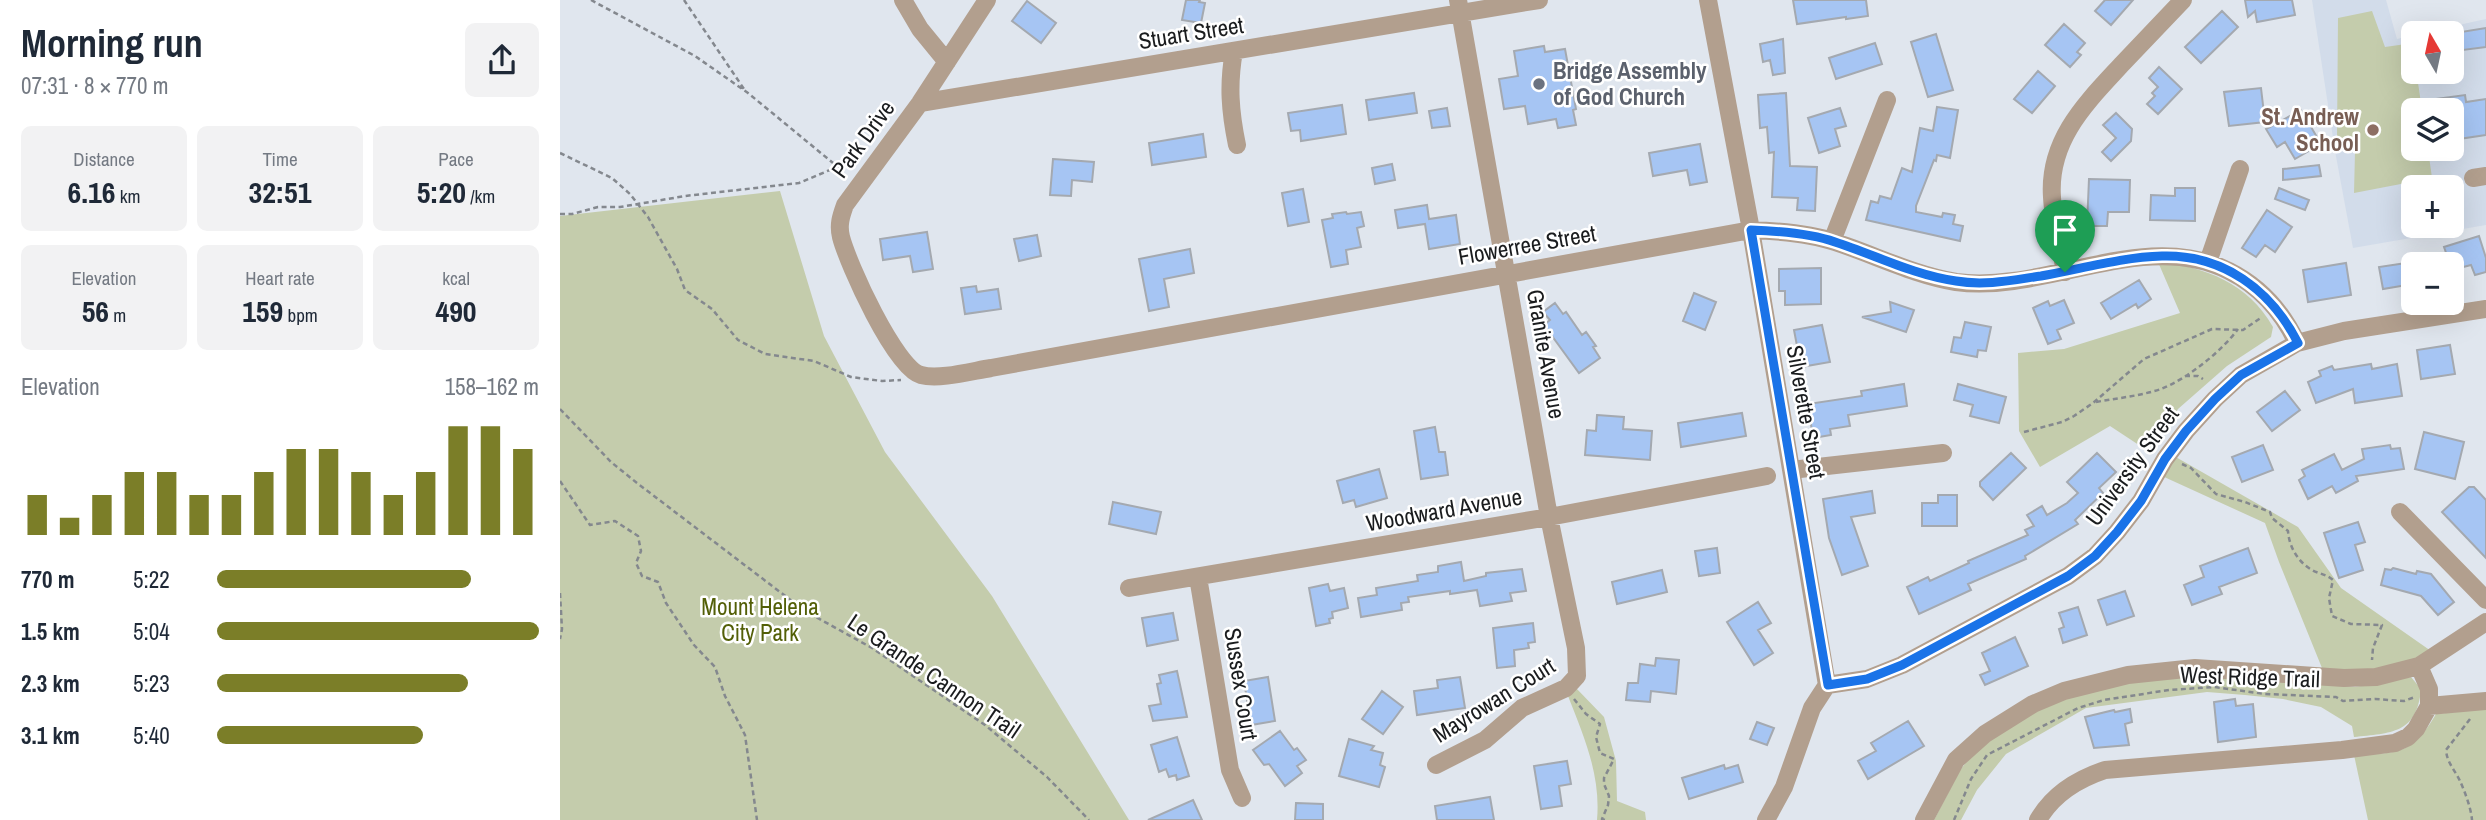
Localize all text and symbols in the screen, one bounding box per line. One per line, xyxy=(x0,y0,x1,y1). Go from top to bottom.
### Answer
street label: Stuart Street xyxy=(1136,9,1246,56)
text: Morning run xyxy=(21,18,203,69)
north arrow xyxy=(2401,21,2464,84)
map controls xyxy=(2401,21,2464,315)
button: share xyxy=(465,23,539,97)
place label: Bridge Assembly of God Church xyxy=(1553,55,1707,112)
text: 07:31 · 8 × 770 m xyxy=(21,70,168,101)
marker: Bridge Assembly of God Church xyxy=(1531,76,1547,92)
street label: Park Drive xyxy=(824,94,901,184)
button: layers xyxy=(2401,98,2464,161)
place label: St. Andrew School xyxy=(2261,101,2359,158)
marker: St. Andrew School xyxy=(2365,122,2381,138)
text: Distance xyxy=(73,146,135,172)
text: Time xyxy=(262,146,298,172)
text: Pace xyxy=(438,146,474,172)
text: 6.16 xyxy=(68,172,115,212)
text: 32:51 xyxy=(249,172,311,212)
text: 5:20 xyxy=(417,172,466,212)
button: + xyxy=(2401,175,2464,238)
text: km xyxy=(115,183,141,209)
text: /km xyxy=(466,183,495,209)
pin xyxy=(2035,200,2095,272)
icon: arrive xyxy=(2046,211,2084,249)
street label: Flowerree Street xyxy=(1456,217,1598,272)
button: − xyxy=(2401,252,2464,315)
text: Elevation xyxy=(72,265,136,291)
text: Heart rate xyxy=(245,265,315,291)
text: kcal xyxy=(442,265,470,291)
street label: Granite Avenue xyxy=(1520,287,1573,421)
text: 56 xyxy=(82,291,109,331)
text: 159 xyxy=(242,291,283,331)
text: 490 xyxy=(435,291,477,331)
text: m xyxy=(109,302,126,328)
text: bpm xyxy=(283,302,318,328)
street label: Silverette Street xyxy=(1779,343,1833,481)
text: Elevation xyxy=(21,371,100,402)
text: 158–162 m xyxy=(445,371,539,402)
street label: University Street xyxy=(2078,400,2185,532)
street label: Woodward Avenue xyxy=(1364,481,1524,538)
text: 770 m xyxy=(21,564,74,595)
text: 5:22 xyxy=(133,564,170,595)
park label: Mount Helena City Park xyxy=(701,591,819,648)
street label: Le Grande Cannon Trail xyxy=(842,606,1027,745)
text: 1.5 km xyxy=(21,616,80,647)
text: 5:04 xyxy=(133,616,170,647)
street label: Sussex Court xyxy=(1217,626,1266,742)
street label: Mayrowan Court xyxy=(1427,650,1561,749)
street label: West Ridge Trail xyxy=(2179,659,2321,694)
text: 2.3 km xyxy=(21,668,80,699)
text: 5:23 xyxy=(133,668,170,699)
text: 3.1 km xyxy=(21,720,80,751)
text: 5:40 xyxy=(133,720,170,751)

